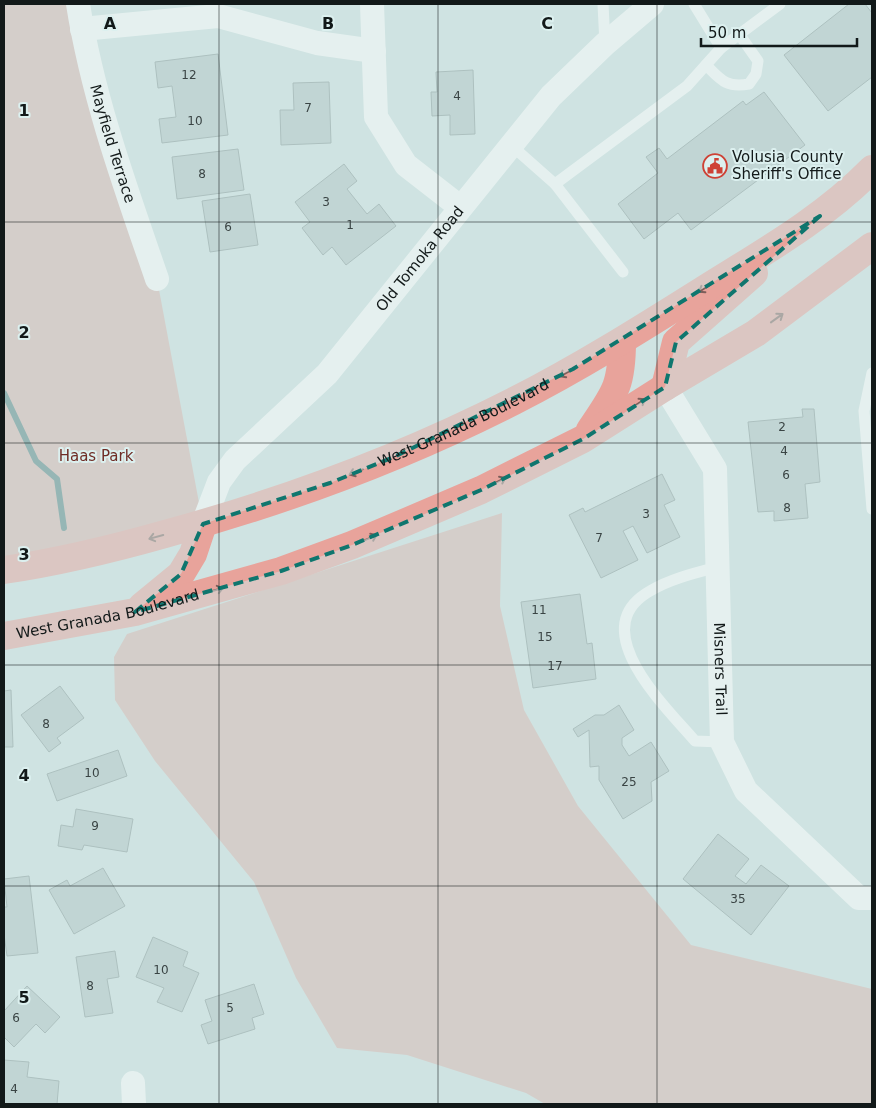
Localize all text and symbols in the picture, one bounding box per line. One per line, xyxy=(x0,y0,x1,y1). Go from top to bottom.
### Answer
text: A xyxy=(104,14,117,33)
text: B xyxy=(322,14,334,33)
text: C xyxy=(541,14,553,33)
scale bar xyxy=(701,15,857,47)
text: 50 m xyxy=(708,24,746,42)
house number: 12 xyxy=(181,68,197,82)
street label: Mayfield Terrace xyxy=(86,83,139,205)
house number: 4 xyxy=(453,89,461,103)
text: 1 xyxy=(18,101,30,120)
house number: 7 xyxy=(304,101,312,115)
house number: 10 xyxy=(187,114,203,128)
place label: Volusia County Sheriff's Office xyxy=(732,148,843,183)
public building icon: Volusia County Sheriff's Office xyxy=(702,153,728,179)
house number: 8 xyxy=(198,167,206,181)
house number: 3 xyxy=(322,195,330,209)
street label: Old Tomoka Road xyxy=(372,203,468,315)
house number: 1 xyxy=(346,218,354,232)
house number: 6 xyxy=(224,220,232,234)
one-way arrow xyxy=(699,284,713,294)
one-way arrow xyxy=(770,313,784,323)
text: 2 xyxy=(18,323,30,342)
one-way arrow xyxy=(559,368,574,378)
street label: West Granada Boulevard xyxy=(375,375,552,471)
one-way arrow xyxy=(631,398,645,408)
house number: 2 xyxy=(778,420,786,434)
house number: 4 xyxy=(780,444,788,458)
park label: Haas Park xyxy=(59,447,134,465)
one-way arrow xyxy=(349,468,364,477)
house number: 6 xyxy=(782,468,790,482)
one-way arrow xyxy=(491,476,506,485)
house number: 8 xyxy=(783,501,791,515)
house number: 3 xyxy=(642,507,650,521)
house number: 7 xyxy=(595,531,603,545)
one-way arrow xyxy=(148,532,164,542)
one-way arrow xyxy=(362,532,377,542)
text: 3 xyxy=(18,545,30,564)
street label: West Granada Boulevard xyxy=(15,585,201,643)
one-way arrow xyxy=(208,585,224,595)
house number: 11 xyxy=(531,603,547,617)
street label: Misners Trail xyxy=(710,622,730,716)
house number: 15 xyxy=(537,630,553,644)
house number: 17 xyxy=(547,659,563,673)
house number: 8 xyxy=(42,717,50,731)
text: 4 xyxy=(18,766,30,785)
house number: 10 xyxy=(84,766,100,780)
house number: 25 xyxy=(621,775,637,789)
house number: 9 xyxy=(91,819,99,833)
house number: 35 xyxy=(730,892,746,906)
house number: 10 xyxy=(153,963,169,977)
house number: 8 xyxy=(86,979,94,993)
text: 5 xyxy=(18,988,30,1007)
house number: 5 xyxy=(226,1001,234,1015)
house number: 6 xyxy=(12,1011,20,1025)
house number: 4 xyxy=(10,1082,18,1096)

